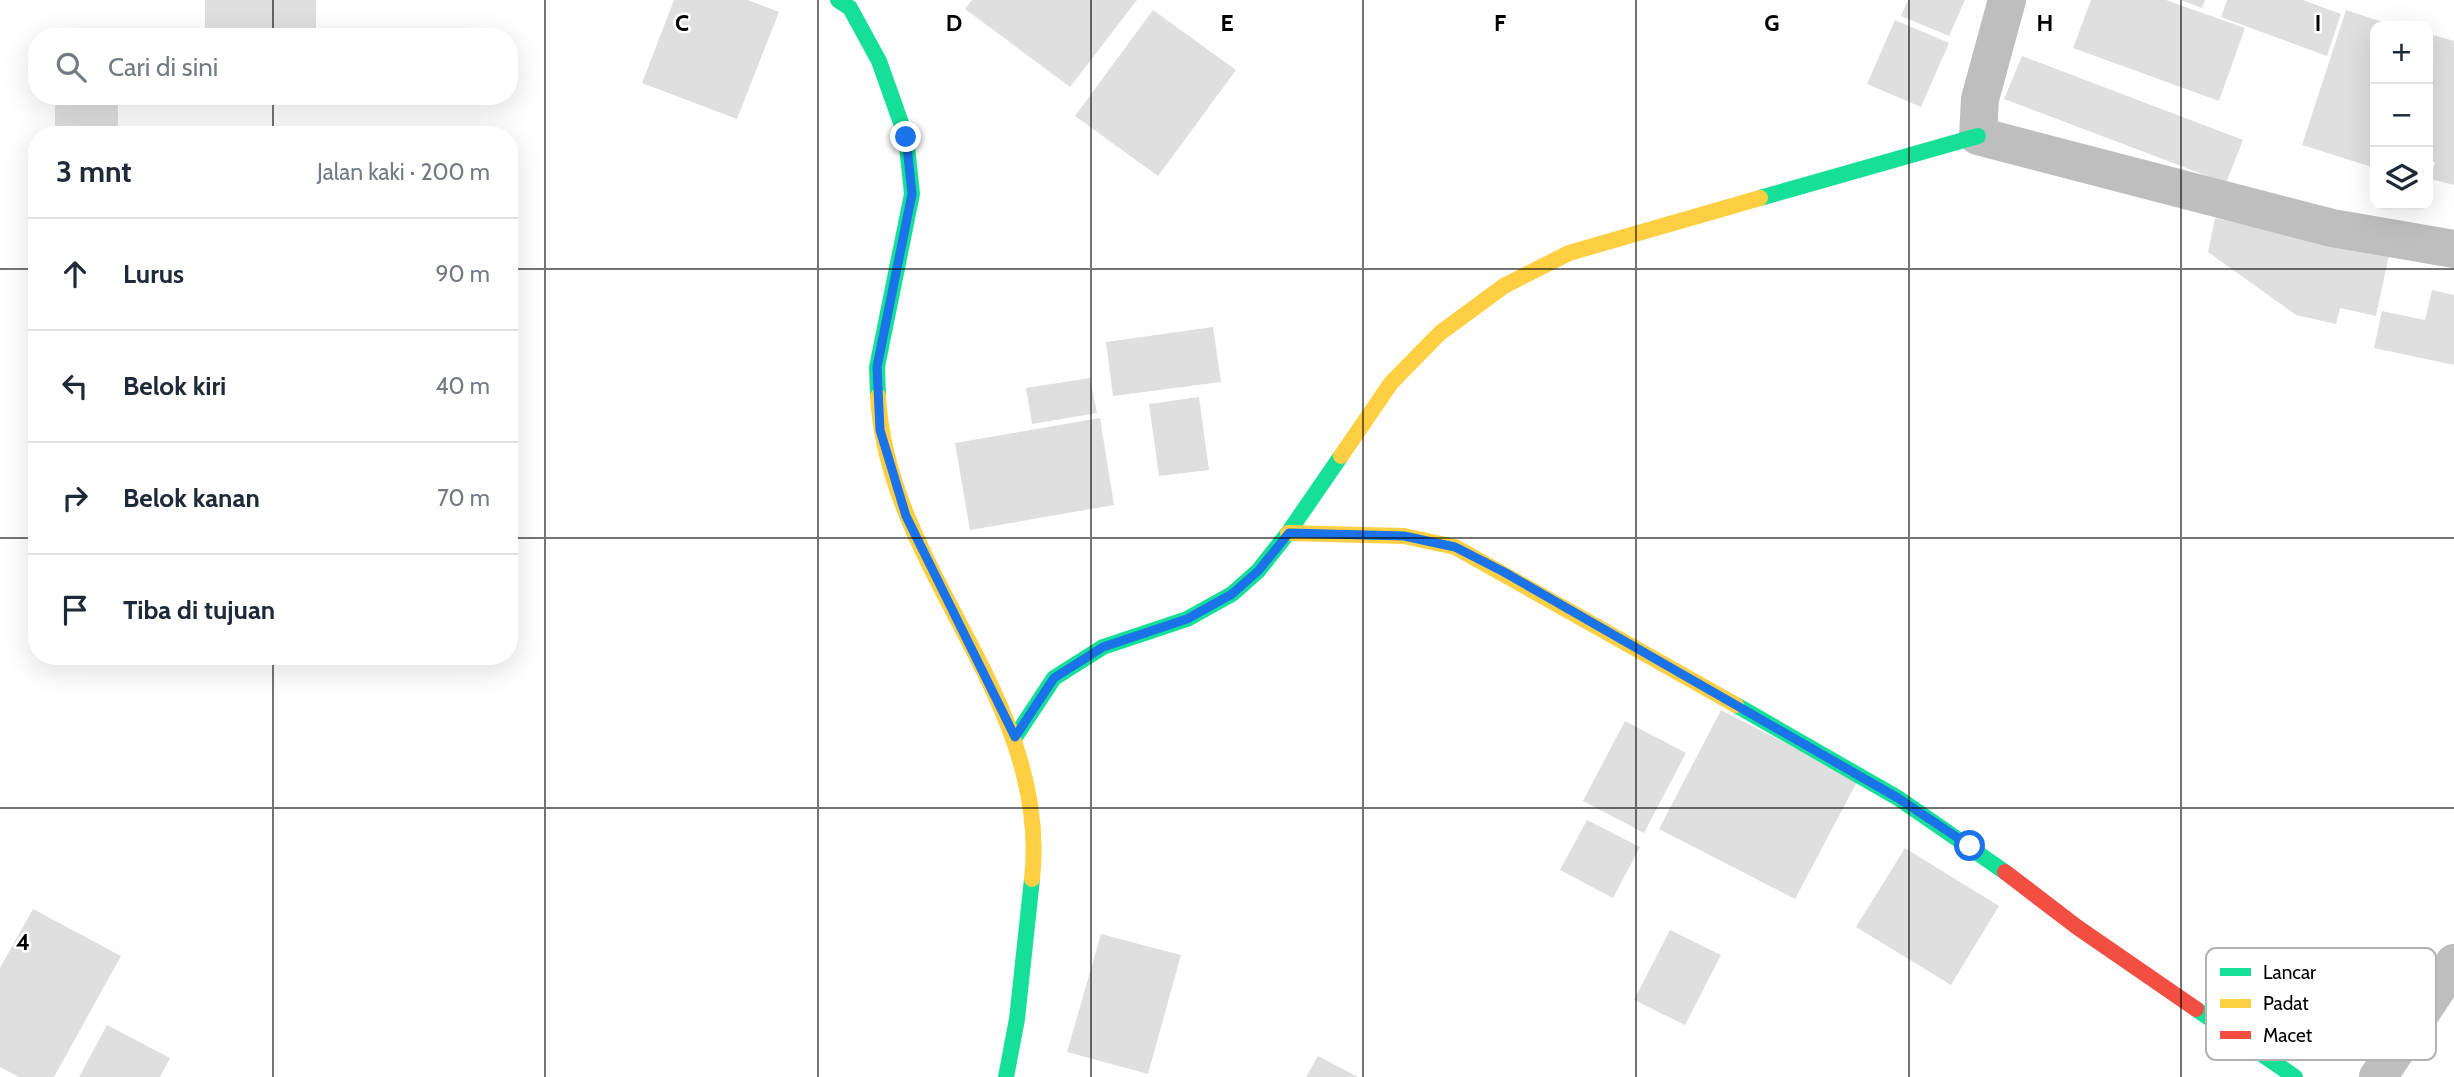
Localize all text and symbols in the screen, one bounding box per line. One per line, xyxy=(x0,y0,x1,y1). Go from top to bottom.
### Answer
text: C xyxy=(675,9,689,37)
text: D xyxy=(946,9,962,37)
text: E xyxy=(1220,9,1234,37)
text: F xyxy=(1494,9,1506,37)
text: G xyxy=(1764,9,1780,37)
text: H xyxy=(2037,9,2053,37)
text: I xyxy=(2315,9,2321,37)
map controls xyxy=(2370,21,2433,210)
button: + xyxy=(2370,21,2433,84)
search box xyxy=(28,28,518,105)
icon: search xyxy=(52,48,90,86)
text: Cari di sini xyxy=(108,51,218,83)
button: − xyxy=(2370,84,2433,147)
route end xyxy=(890,121,921,152)
button: layers xyxy=(2370,147,2433,210)
text: 3 mnt xyxy=(56,153,132,190)
text: Jalan kaki · 200 m xyxy=(317,158,490,186)
icon: ahead xyxy=(56,255,94,293)
text: Lurus xyxy=(123,258,184,290)
text: 90 m xyxy=(436,260,490,288)
icon: left xyxy=(56,367,94,405)
text: Belok kiri xyxy=(123,370,226,402)
text: 40 m xyxy=(435,372,490,400)
icon: right xyxy=(56,479,94,517)
text: Belok kanan xyxy=(123,482,260,514)
text: 70 m xyxy=(437,484,490,512)
icon: arrive xyxy=(56,591,94,629)
text: Tiba di tujuan xyxy=(123,594,275,626)
route start xyxy=(1954,830,1985,861)
text: 4 xyxy=(16,928,30,956)
legend xyxy=(2206,948,2436,1060)
text: Lancar xyxy=(2263,961,2316,984)
text: Padat xyxy=(2263,992,2309,1015)
text: Macet xyxy=(2263,1024,2313,1047)

